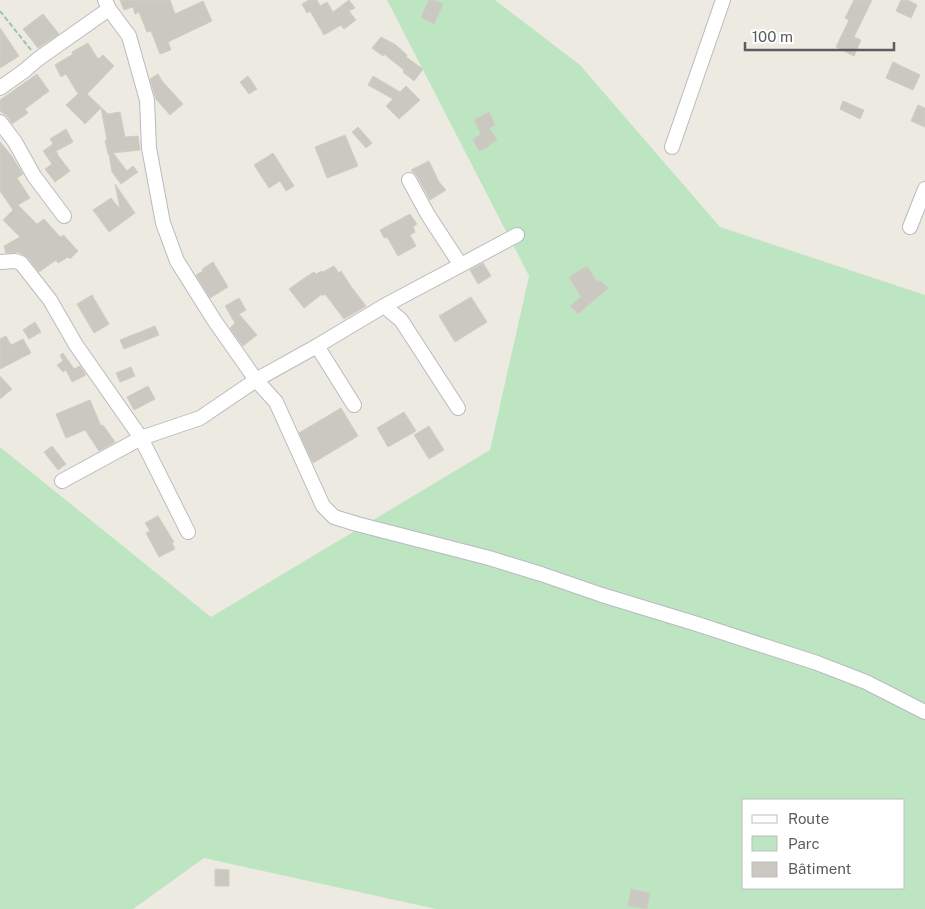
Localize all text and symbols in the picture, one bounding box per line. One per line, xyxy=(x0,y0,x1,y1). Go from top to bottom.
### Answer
scale bar xyxy=(745,20,894,52)
text: 100 m xyxy=(752,28,793,45)
legend xyxy=(742,799,905,889)
text: Route xyxy=(788,810,829,827)
text: Parc xyxy=(788,835,820,852)
text: Bâtiment xyxy=(788,860,851,877)

